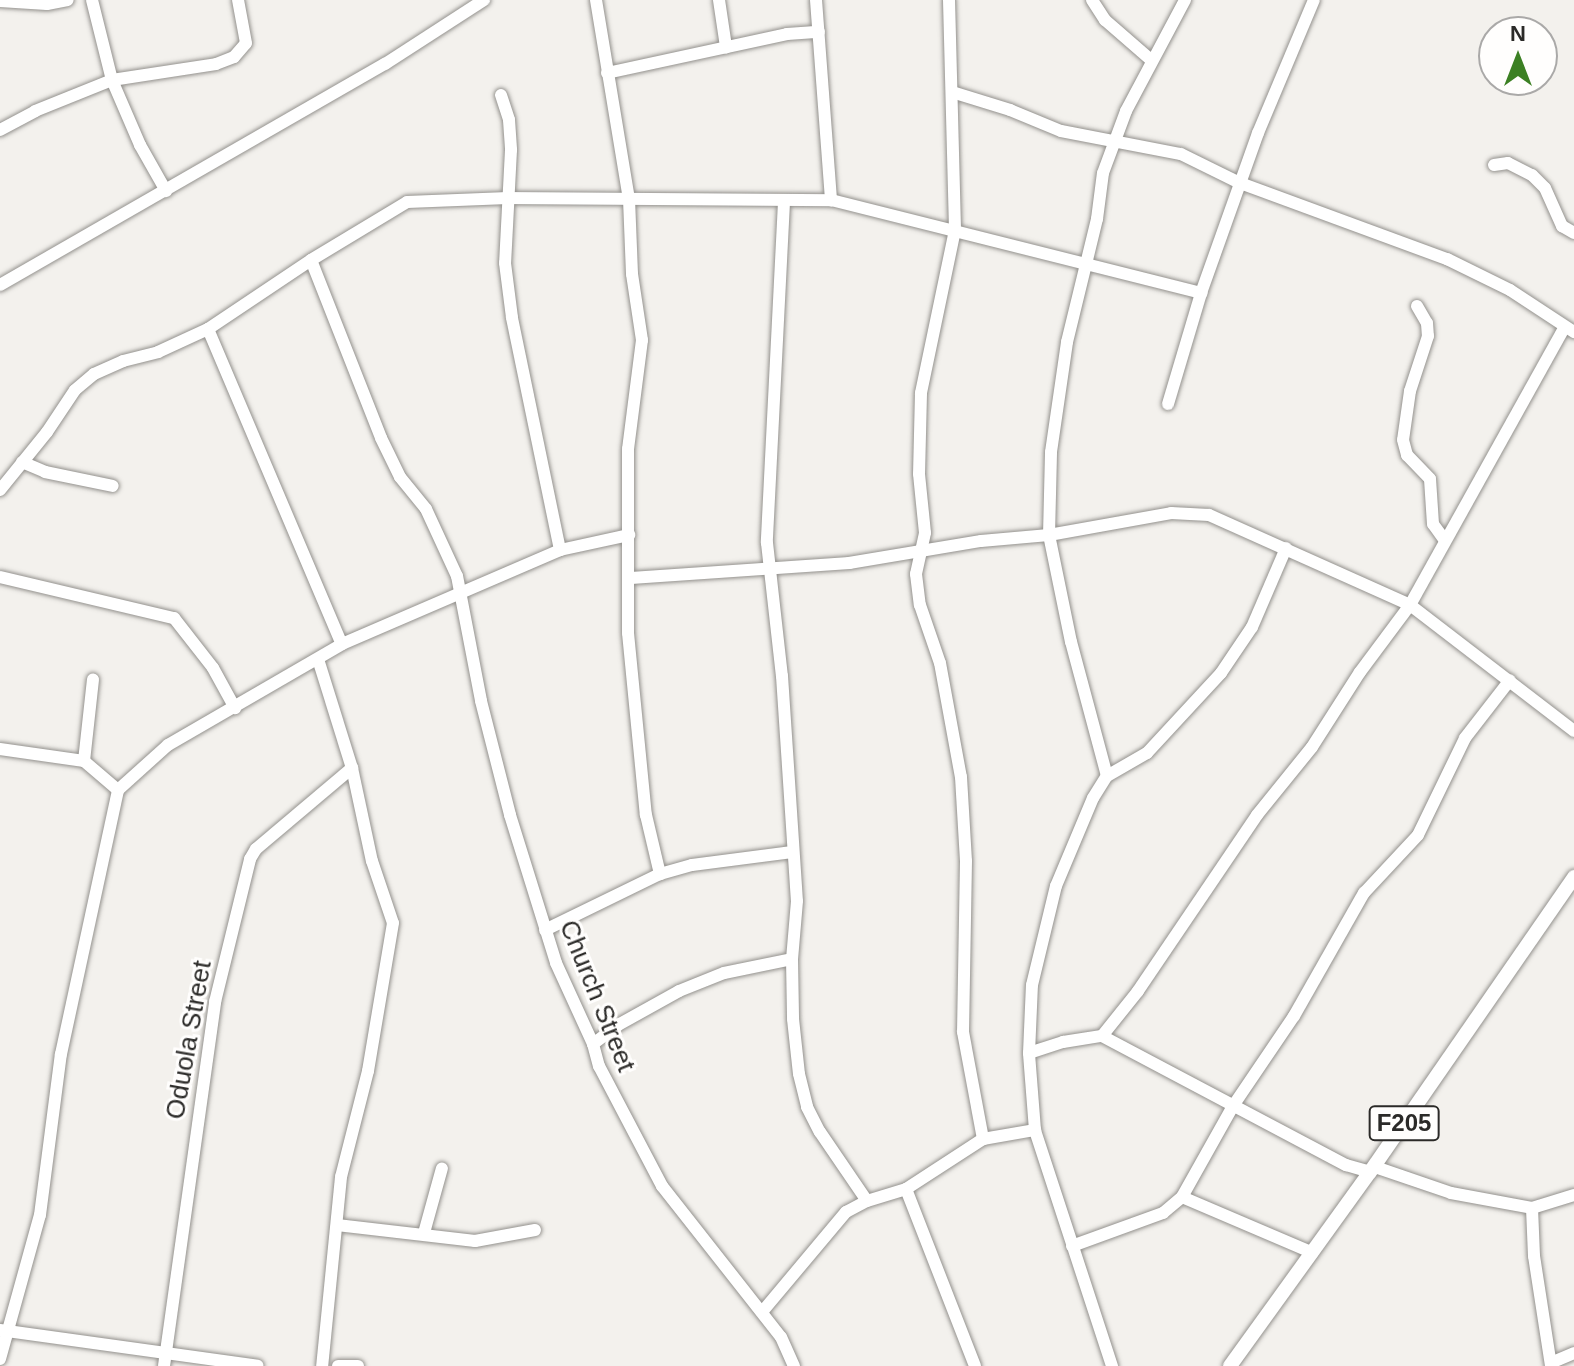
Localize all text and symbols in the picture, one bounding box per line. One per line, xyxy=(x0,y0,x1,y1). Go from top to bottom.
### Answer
north arrow xyxy=(1478,16,1558,96)
text: N xyxy=(1510,21,1526,46)
street label: Church Street xyxy=(552,916,642,1076)
street label: Oduola Street xyxy=(160,958,218,1122)
road number: F205 xyxy=(1368,1103,1440,1143)

